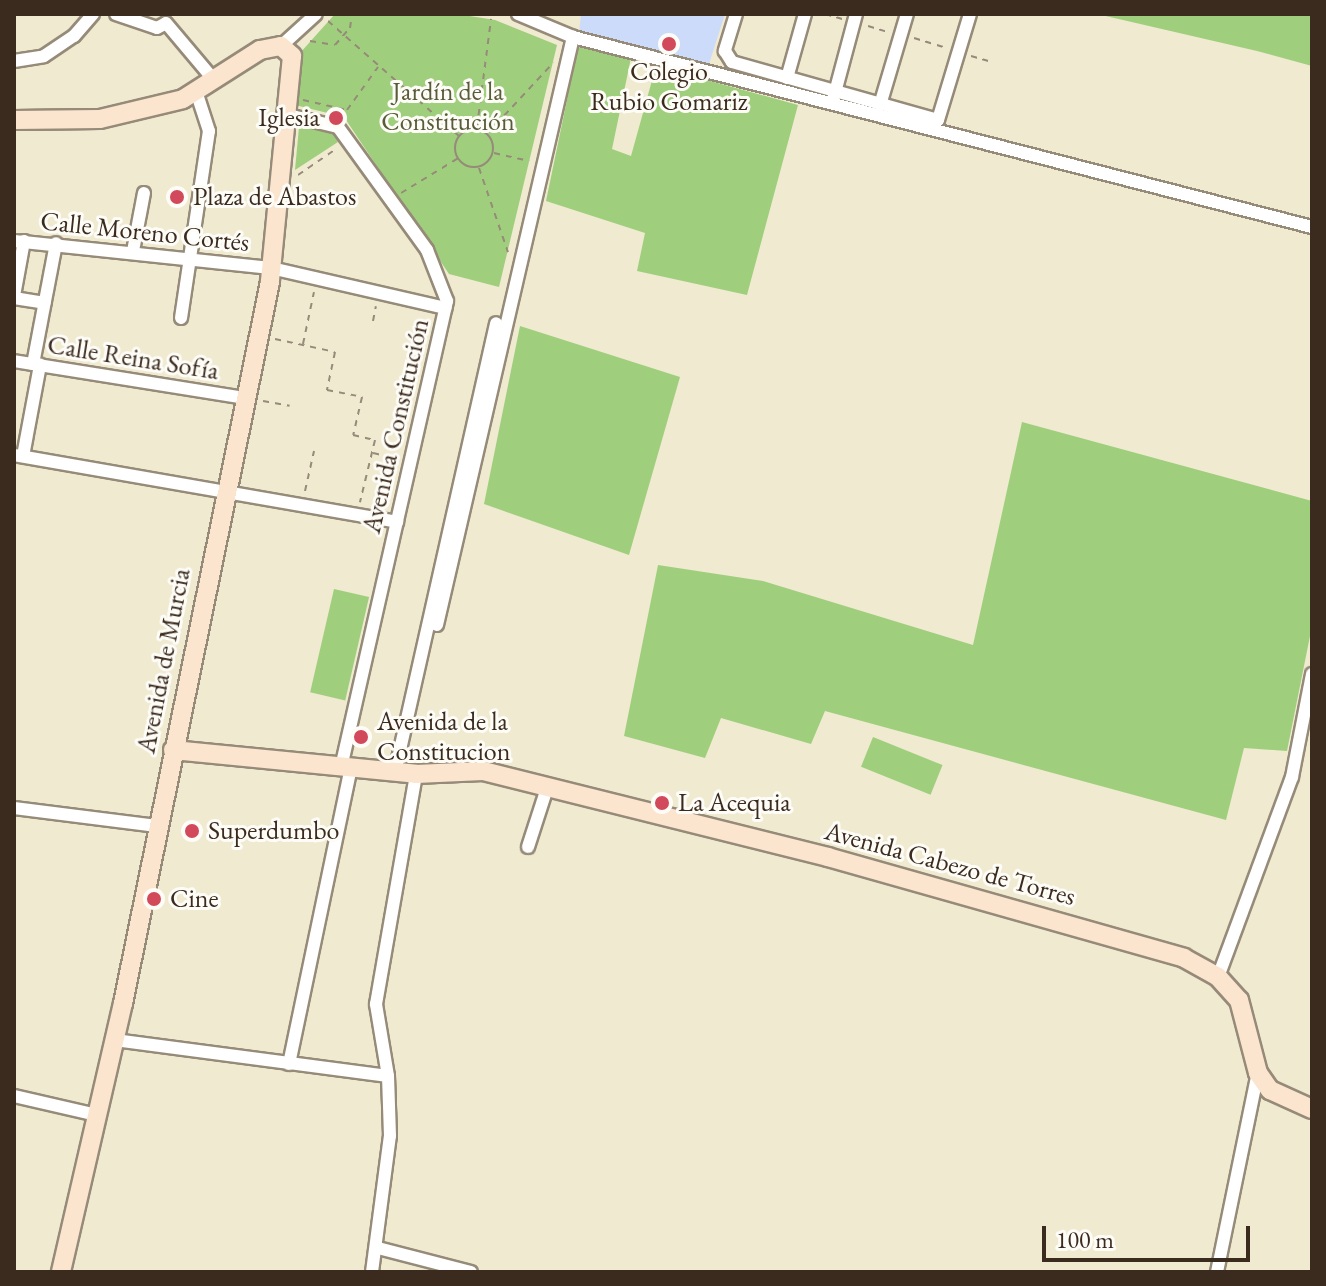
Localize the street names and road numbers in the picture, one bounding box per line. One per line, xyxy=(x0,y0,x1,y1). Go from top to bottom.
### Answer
street label: Calle Moreno Cortés xyxy=(39,206,251,258)
street label: Avenida Constitución xyxy=(356,316,436,536)
street label: Calle Reina Sofía xyxy=(45,329,221,387)
street label: Avenida de Murcia xyxy=(131,566,197,756)
street label: Avenida Cabezo de Torres xyxy=(821,816,1079,912)

